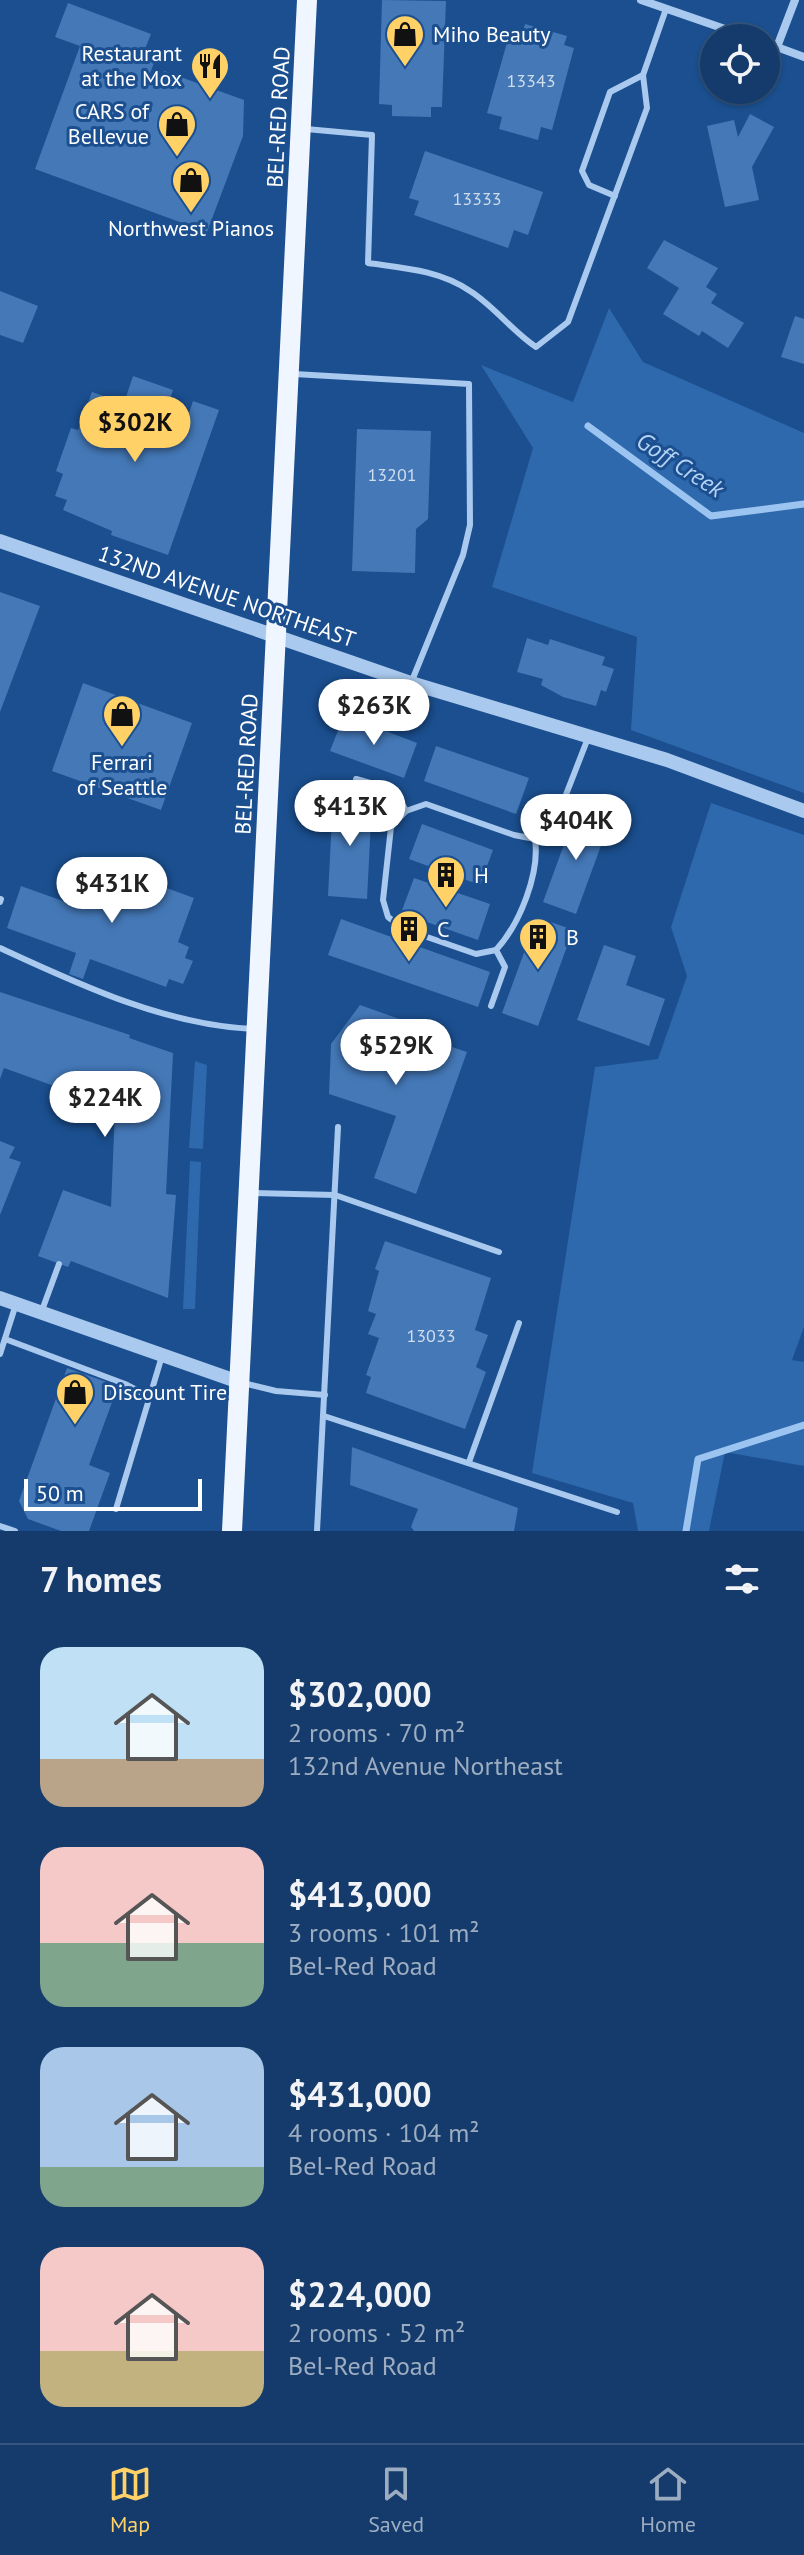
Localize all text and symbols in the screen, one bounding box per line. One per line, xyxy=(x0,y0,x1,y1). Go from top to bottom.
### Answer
shop icon: Miho Beauty xyxy=(384,13,426,68)
place label: Miho Beauty xyxy=(433,20,551,48)
map controls xyxy=(700,24,780,104)
button: locate xyxy=(700,24,780,104)
place label: Restaurant at the Mox xyxy=(81,39,183,92)
restaurant icon: Restaurant at the Mox xyxy=(189,45,231,100)
street label: BEL-RED ROAD xyxy=(260,46,296,188)
house number: 13343 xyxy=(506,69,556,92)
place label: CARS of Bellevue xyxy=(68,97,150,150)
shop icon: CARS of Bellevue xyxy=(156,103,198,158)
shop icon: Northwest Pianos xyxy=(170,159,212,214)
house number: 13333 xyxy=(452,187,502,210)
place label: Northwest Pianos xyxy=(108,214,274,242)
pin: $302K xyxy=(79,396,191,464)
text: $302K xyxy=(97,405,173,438)
water label: Goff Creek xyxy=(631,425,731,505)
house number: 13201 xyxy=(367,463,417,486)
street label: 132ND AVENUE NORTHEAST xyxy=(95,539,359,653)
pin: $263K xyxy=(318,679,430,747)
text: $263K xyxy=(336,688,412,721)
shop icon: Ferrari of Seattle xyxy=(101,693,143,748)
street label: BEL-RED ROAD xyxy=(228,693,264,835)
place label: Ferrari of Seattle xyxy=(77,748,167,801)
pin: $413K xyxy=(294,780,406,848)
text: $413K xyxy=(312,789,388,822)
pin: $404K xyxy=(520,794,632,862)
text: $404K xyxy=(538,803,614,836)
building icon: H xyxy=(425,854,467,909)
pin: $431K xyxy=(56,857,168,925)
place label: H xyxy=(474,861,489,889)
text: $431K xyxy=(74,866,150,899)
building icon: C xyxy=(388,908,430,963)
place label: C xyxy=(437,915,450,943)
building icon: B xyxy=(517,916,559,971)
place label: B xyxy=(566,923,579,951)
pin: $529K xyxy=(340,1019,452,1087)
text: $529K xyxy=(358,1028,434,1061)
pin: $224K xyxy=(49,1071,161,1139)
text: $224K xyxy=(67,1080,143,1113)
house number: 13033 xyxy=(406,1324,456,1347)
shop icon: Discount Tire xyxy=(54,1371,96,1426)
place label: Discount Tire xyxy=(103,1378,227,1406)
scale bar xyxy=(24,1475,202,1511)
text: 50 m xyxy=(36,1479,84,1507)
text: 7 homes xyxy=(40,1557,162,1601)
icon: filters xyxy=(720,1557,764,1601)
text: $302,000 xyxy=(288,1672,432,1716)
icon: home xyxy=(104,1679,200,1775)
text: 2 rooms · 70 m² xyxy=(288,1716,465,1749)
text: 132nd Avenue Northeast xyxy=(288,1749,563,1782)
text: $413,000 xyxy=(288,1872,432,1916)
icon: home xyxy=(104,1879,200,1975)
text: 3 rooms · 101 m² xyxy=(288,1916,480,1949)
text: Bel-Red Road xyxy=(288,1949,437,1982)
text: $431,000 xyxy=(288,2072,432,2116)
icon: home xyxy=(104,2079,200,2175)
text: 4 rooms · 104 m² xyxy=(288,2116,480,2149)
text: Bel-Red Road xyxy=(288,2149,437,2182)
text: $224,000 xyxy=(288,2272,432,2316)
icon: home xyxy=(104,2279,200,2375)
text: 2 rooms · 52 m² xyxy=(288,2316,465,2349)
text: Bel-Red Road xyxy=(288,2349,437,2382)
tab: Map xyxy=(108,2462,152,2538)
tab: Saved xyxy=(368,2462,424,2538)
tab: Home xyxy=(640,2462,696,2538)

